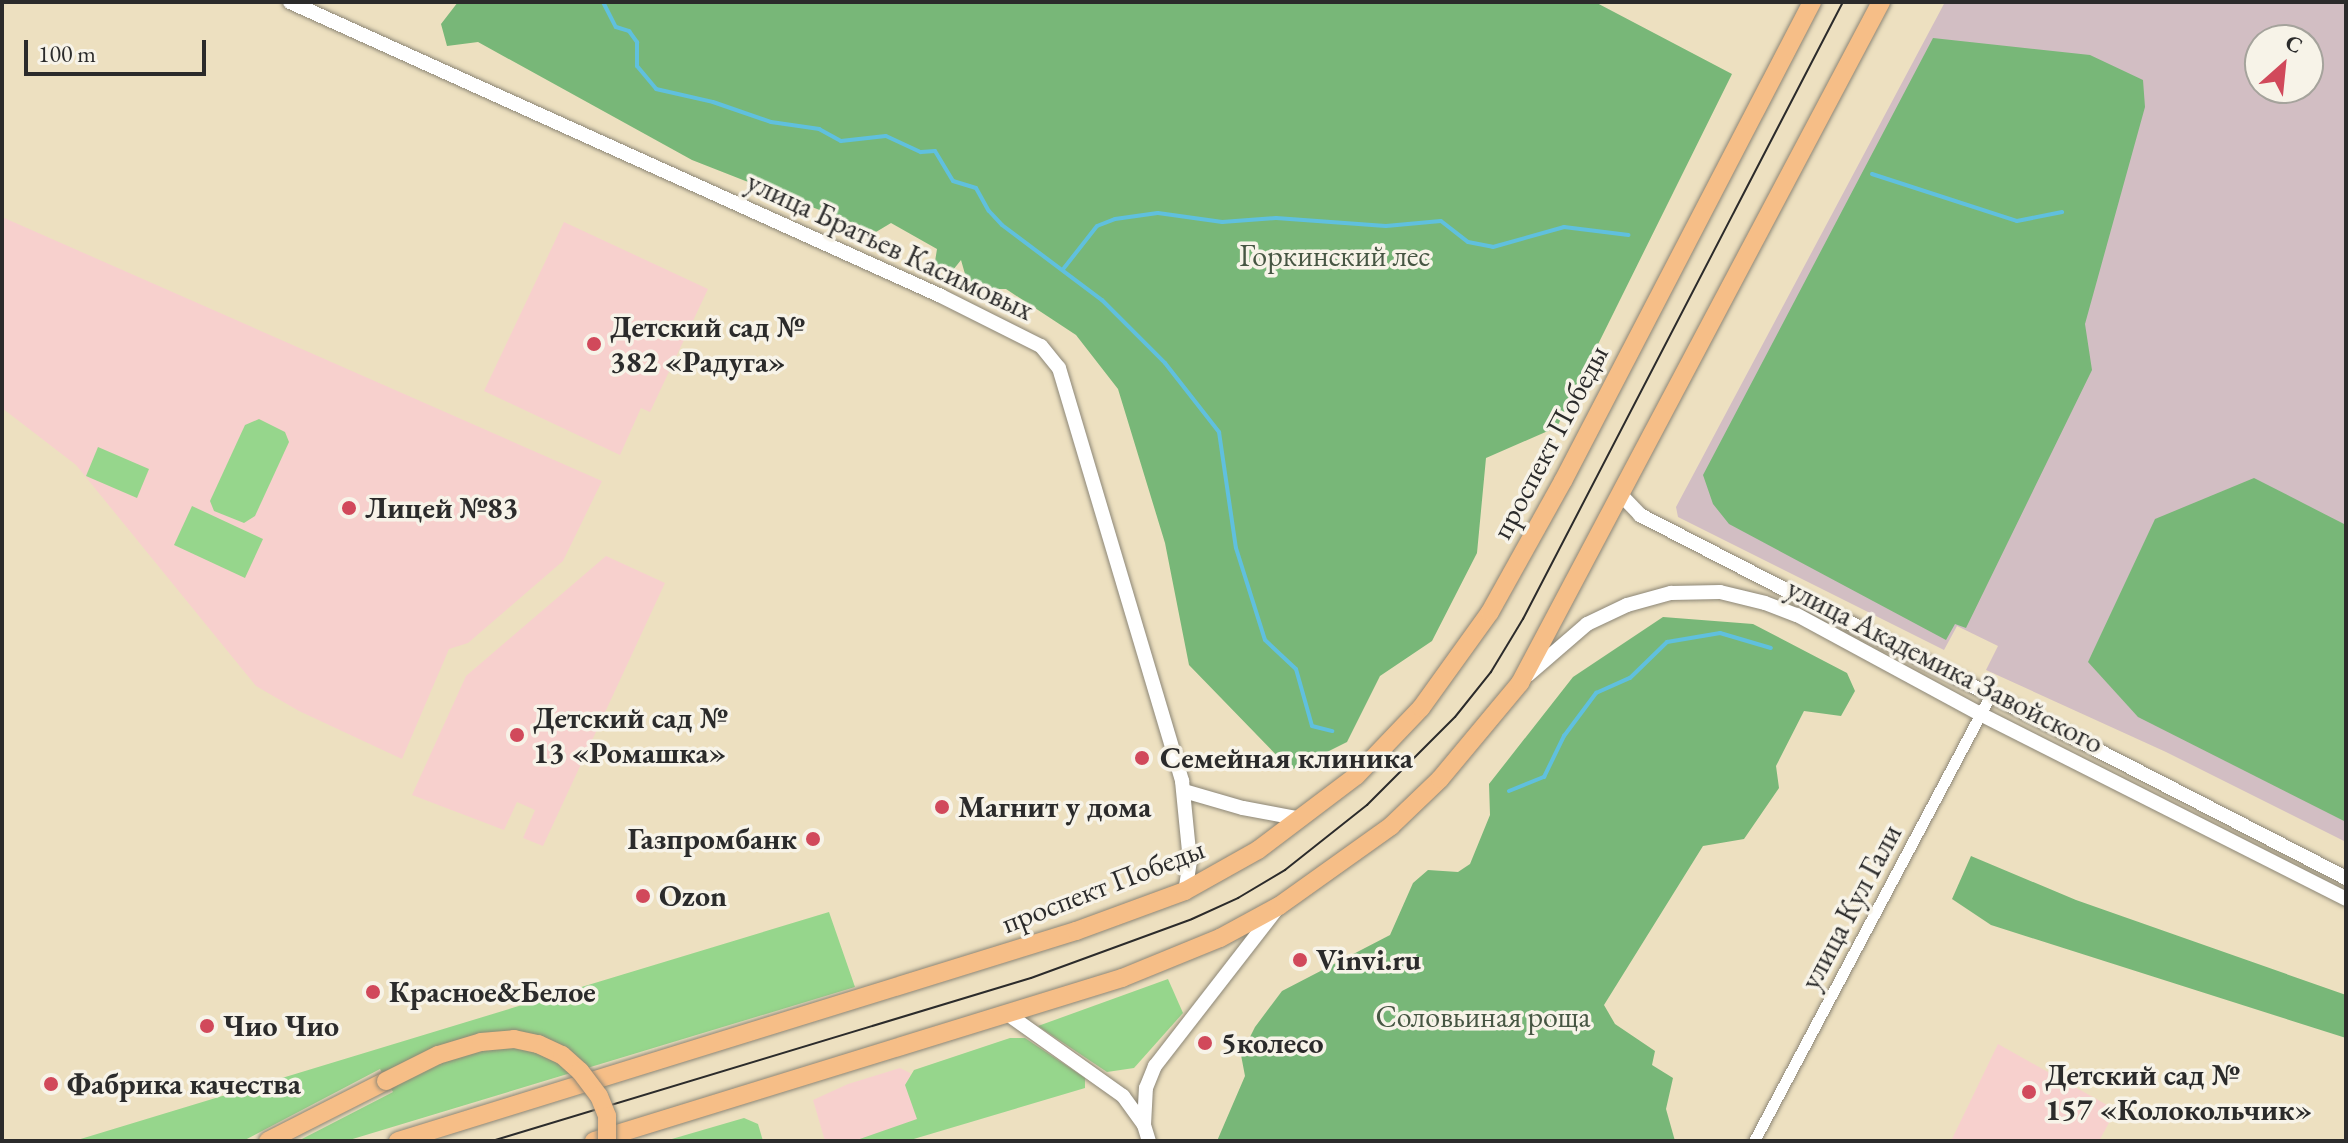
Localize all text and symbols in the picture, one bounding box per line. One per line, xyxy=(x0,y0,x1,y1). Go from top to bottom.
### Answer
scale bar xyxy=(28,24,210,74)
north arrow xyxy=(2244,24,2324,104)
text: С xyxy=(2281,27,2308,60)
text: 100 m xyxy=(38,38,96,69)
street label: улица Братьев Касимовых xyxy=(741,164,1039,328)
park label: Горкинский лес xyxy=(1240,238,1430,274)
place label: Детский сад № 382 «Радуга» xyxy=(610,309,804,380)
marker: Детский сад № 382 «Радуга» xyxy=(585,335,603,353)
street label: проспект Победы xyxy=(1484,339,1616,545)
place label: Лицей №83 xyxy=(365,490,518,526)
marker: Лицей №83 xyxy=(340,499,358,517)
street label: улица Академика Завойского xyxy=(1780,570,2110,762)
place label: Детский сад № 13 «Ромашка» xyxy=(533,700,727,770)
marker: Детский сад № 13 «Ромашка» xyxy=(508,726,526,744)
place label: Семейная клиника xyxy=(1160,740,1413,776)
marker: Семейная клиника xyxy=(1131,747,1153,769)
place label: Магнит у дома xyxy=(958,789,1151,825)
marker: Магнит у дома xyxy=(933,798,951,816)
street label: улица Кул Гали xyxy=(1792,818,1910,996)
place label: Газпромбанк xyxy=(627,821,797,857)
marker: Газпромбанк xyxy=(804,830,822,848)
street label: проспект Победы xyxy=(997,831,1209,941)
place label: Ozon xyxy=(659,878,727,914)
marker: Ozon xyxy=(634,887,652,905)
place label: Vinvi.ru xyxy=(1316,942,1421,978)
marker: Vinvi.ru xyxy=(1291,951,1309,969)
place label: Красное&Белое xyxy=(389,974,596,1010)
marker: Красное&Белое xyxy=(364,983,382,1001)
park label: Соловьиная роща xyxy=(1375,999,1591,1035)
place label: Чио Чио xyxy=(223,1008,339,1044)
marker: Чио Чио xyxy=(198,1017,216,1035)
place label: 5колесо xyxy=(1221,1025,1324,1061)
marker: 5колесо xyxy=(1196,1034,1214,1052)
place label: Детский сад № 157 «Колокольчик» xyxy=(2045,1057,2312,1128)
place label: Фабрика качества xyxy=(67,1066,301,1102)
marker: Фабрика качества xyxy=(42,1075,60,1093)
marker: Детский сад № 157 «Колокольчик» xyxy=(2020,1083,2038,1101)

